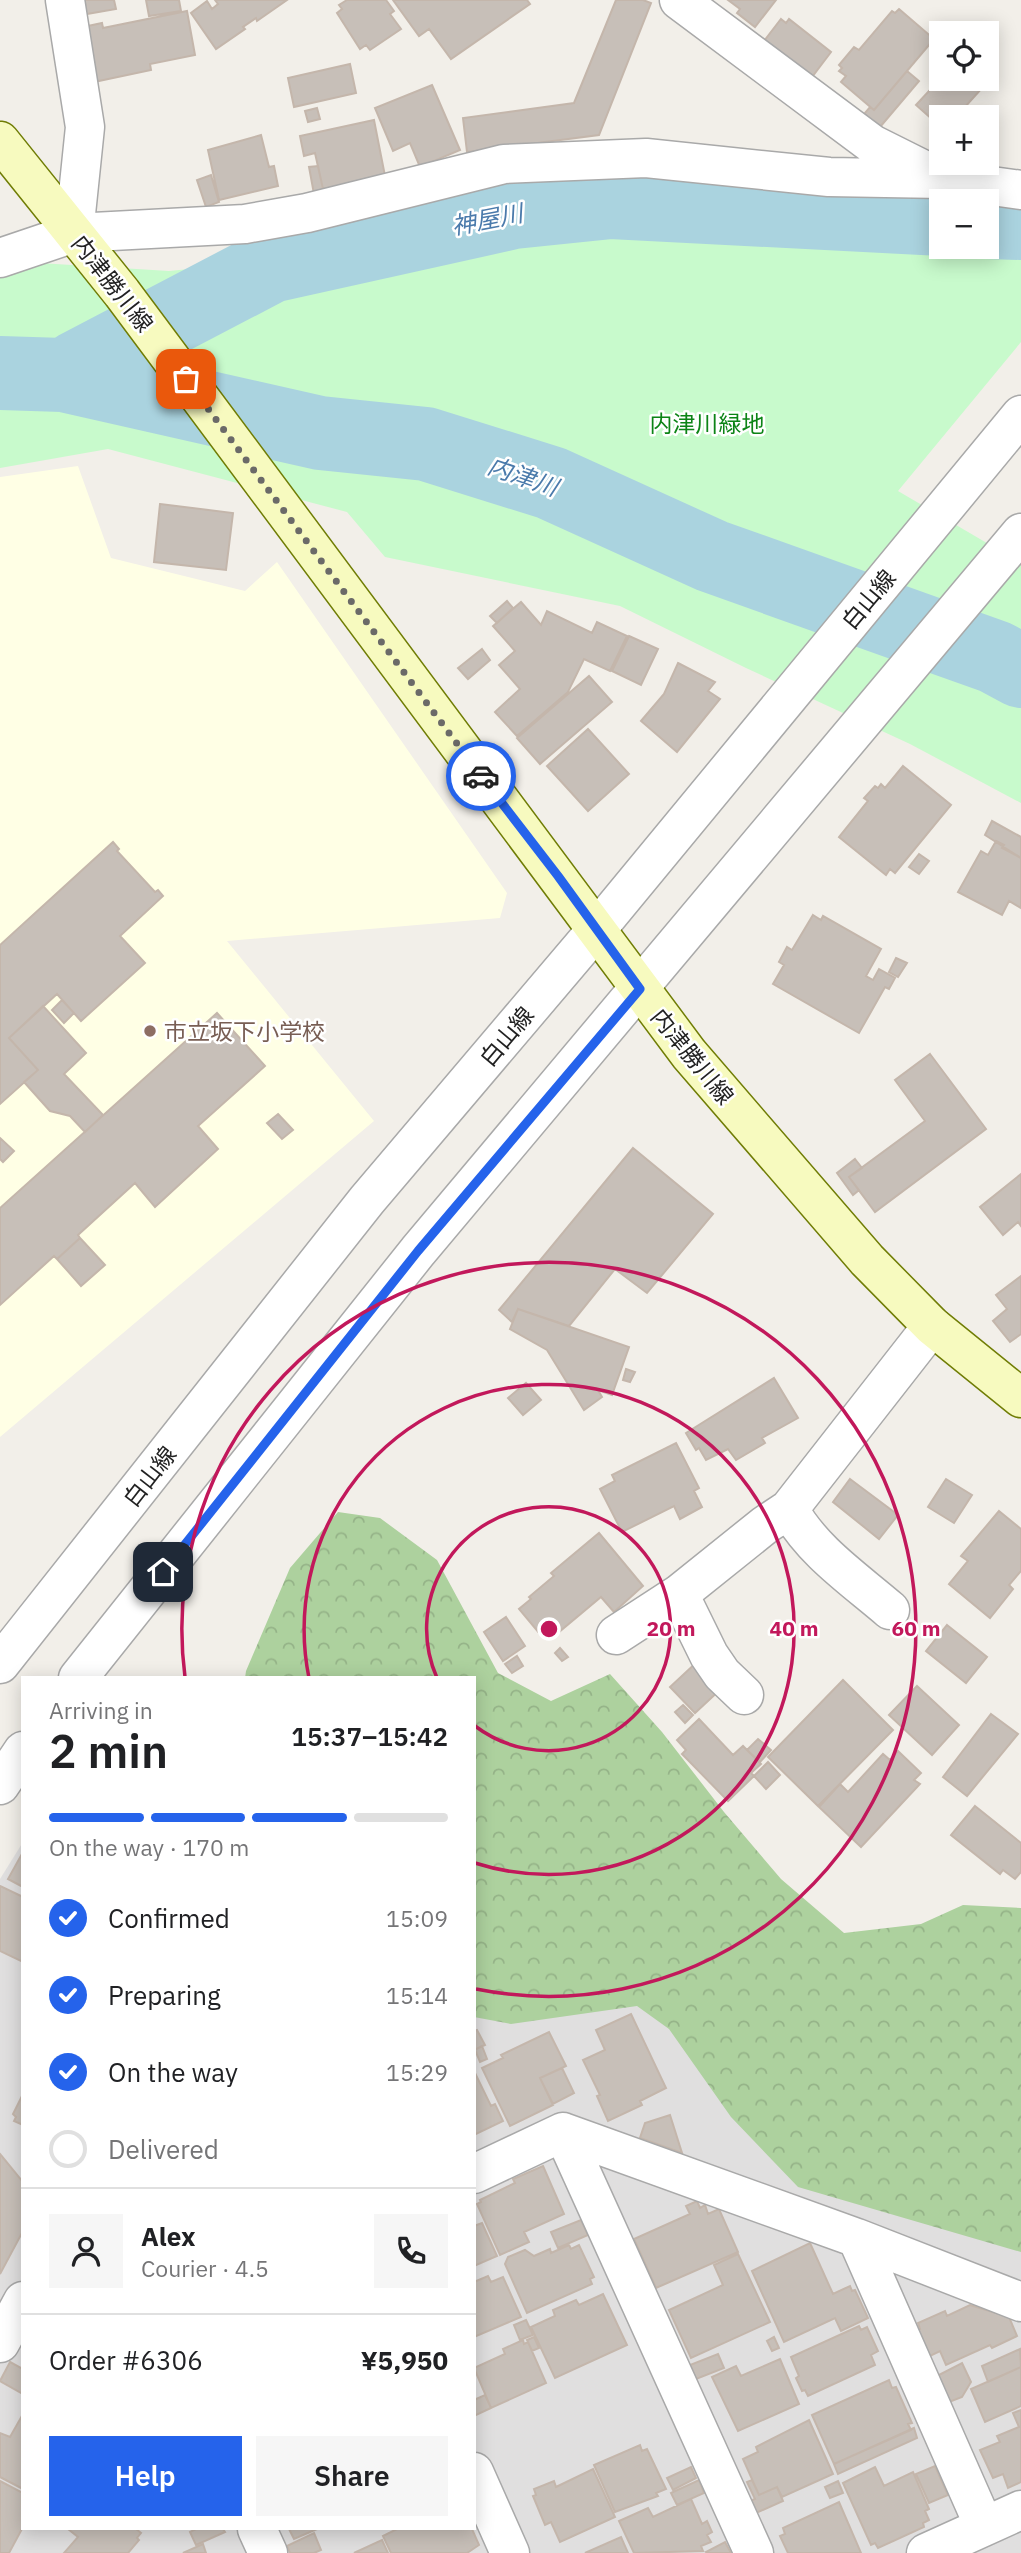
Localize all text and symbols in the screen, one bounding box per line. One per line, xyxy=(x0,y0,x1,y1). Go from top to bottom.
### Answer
map controls xyxy=(929,21,999,259)
button: locate xyxy=(929,21,999,91)
button: + xyxy=(929,105,999,175)
button: − xyxy=(929,189,999,259)
water label: 神屋川 xyxy=(449,196,528,242)
street label: 内津勝川線 xyxy=(66,228,160,338)
pin xyxy=(156,349,216,409)
icon: bag xyxy=(167,360,205,398)
park label: 内津川緑地 xyxy=(650,408,765,438)
water label: 内津川 xyxy=(484,449,565,504)
street label: 白山線 xyxy=(834,563,902,635)
courier xyxy=(446,741,516,811)
icon: car xyxy=(462,757,500,795)
street label: 白山線 xyxy=(472,1000,540,1072)
street label: 内津勝川線 xyxy=(645,1002,741,1110)
place label: 市立坂下小学校 xyxy=(164,1016,325,1046)
marker: 市立坂下小学校 xyxy=(142,1023,158,1039)
street label: 白山線 xyxy=(116,1440,182,1512)
pin xyxy=(133,1542,193,1602)
icon: home xyxy=(144,1553,182,1591)
text: 20 m xyxy=(647,1614,695,1642)
text: 40 m xyxy=(770,1614,818,1642)
text: 60 m xyxy=(892,1614,940,1642)
centre of rings xyxy=(537,1617,561,1641)
text: Arriving in xyxy=(49,1695,153,1725)
text: 15:37–15:42 xyxy=(291,1719,448,1753)
text: 2 min xyxy=(49,1721,168,1781)
text: On the way · 170 m xyxy=(49,1832,249,1862)
icon: check xyxy=(49,1899,87,1937)
text: Confirmed xyxy=(108,1901,230,1935)
text: 15:09 xyxy=(386,1903,448,1933)
icon: check xyxy=(49,1976,87,2014)
text: Preparing xyxy=(108,1978,221,2012)
text: 15:14 xyxy=(386,1980,448,2010)
icon: check xyxy=(49,2053,87,2091)
text: On the way xyxy=(108,2055,238,2089)
text: 15:29 xyxy=(386,2057,448,2087)
text: Delivered xyxy=(108,2132,219,2166)
button: person xyxy=(49,2214,123,2288)
button: phone xyxy=(374,2214,448,2288)
text: Alex xyxy=(141,2219,195,2253)
text: Courier · 4.5 xyxy=(141,2253,269,2283)
text: Order #6306 xyxy=(49,2343,203,2377)
text: ¥5,950 xyxy=(361,2343,448,2377)
button: Help xyxy=(49,2436,242,2516)
button: Share xyxy=(256,2436,448,2516)

